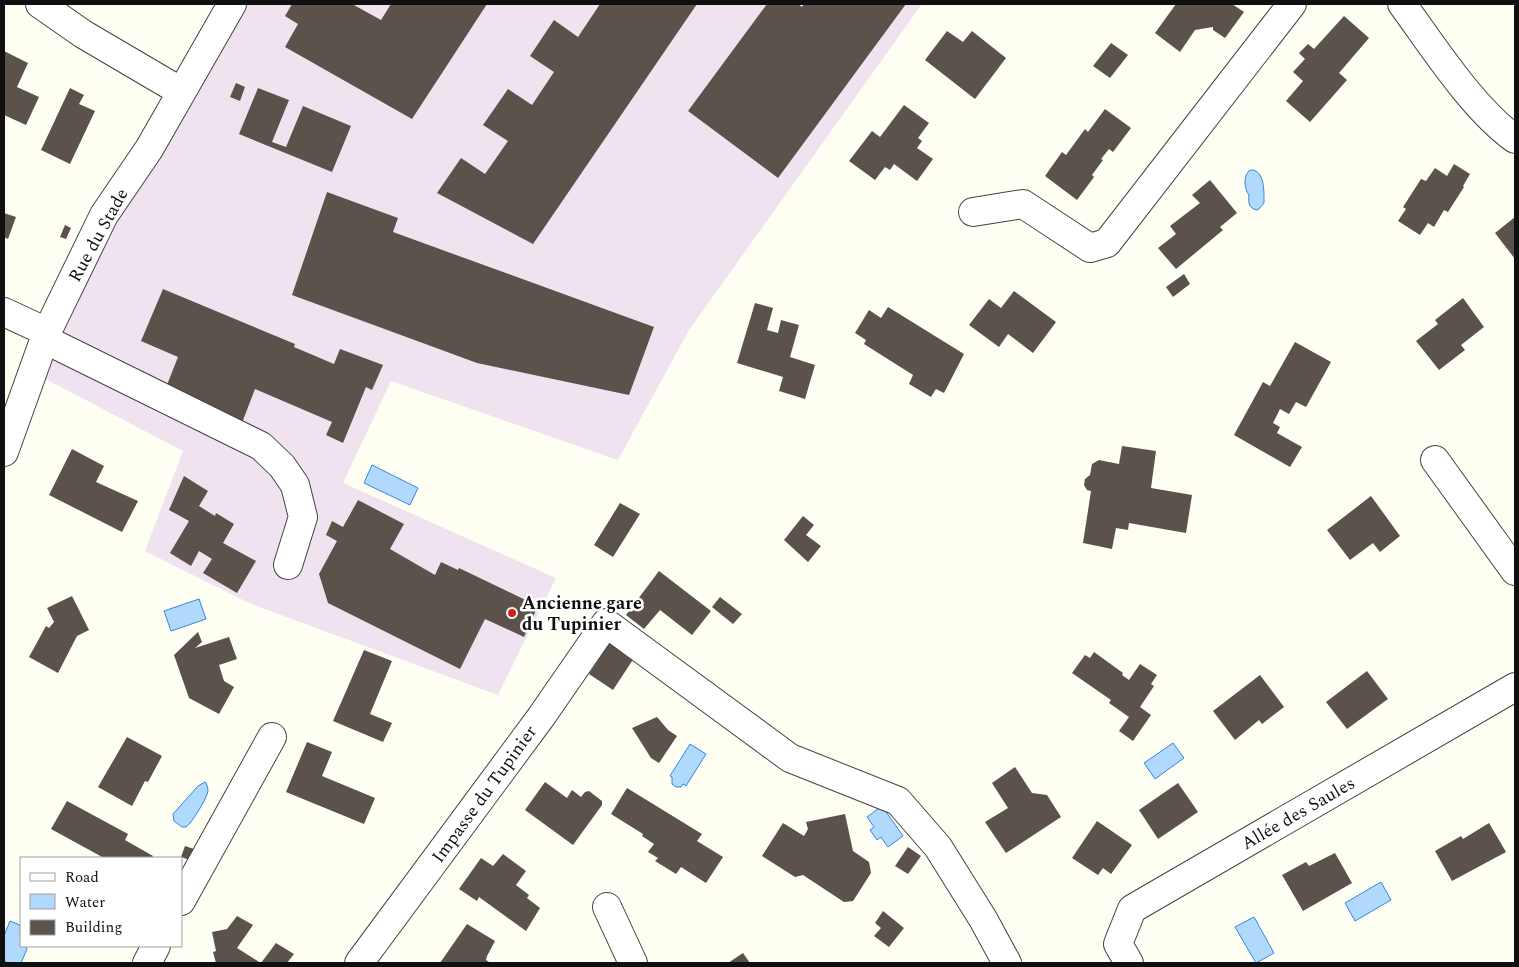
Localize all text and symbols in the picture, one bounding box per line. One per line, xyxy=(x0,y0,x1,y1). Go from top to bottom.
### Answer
street label: Rue du Stade xyxy=(62,183,135,287)
place label: Ancienne gare du Tupinier xyxy=(522,590,642,638)
marker: Ancienne gare du Tupinier xyxy=(506,607,518,619)
street label: Impasse du Tupinier xyxy=(425,720,544,869)
street label: Allée des Saules xyxy=(1236,770,1360,857)
legend xyxy=(20,857,182,947)
text: Road xyxy=(65,866,99,889)
text: Water xyxy=(65,891,105,914)
text: Building xyxy=(65,916,122,939)

